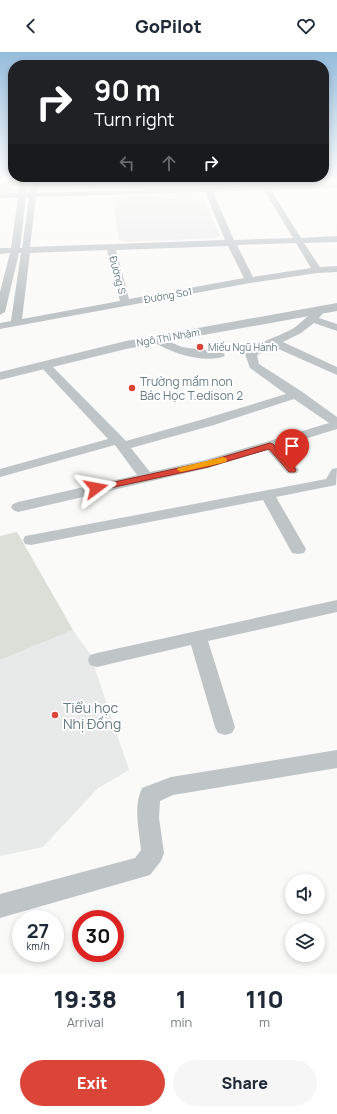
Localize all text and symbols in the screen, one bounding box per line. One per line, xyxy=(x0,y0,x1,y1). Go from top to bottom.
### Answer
text: GoPilot xyxy=(135,14,202,38)
icon: back xyxy=(20,15,42,37)
icon: heart xyxy=(295,15,317,37)
text: 90 m xyxy=(94,71,161,109)
icon: right xyxy=(28,76,80,128)
text: Turn right xyxy=(94,107,175,131)
icon: left xyxy=(116,152,138,174)
icon: ahead xyxy=(158,152,180,174)
icon: right xyxy=(200,152,222,174)
street label: Đường S xyxy=(106,254,130,296)
street label: Đường So1 xyxy=(143,284,193,306)
street label: Ngô Thì Nhậm xyxy=(135,325,201,349)
place label: Miếu Ngũ Hành xyxy=(208,340,278,354)
marker: Miếu Ngũ Hành xyxy=(195,342,205,352)
place label: Trường mầm non Bác Học T.edison 2 xyxy=(140,373,243,404)
marker: Trường mầm non Bác Học T.edison 2 xyxy=(127,383,137,393)
pin xyxy=(275,429,309,470)
icon: arrive xyxy=(281,435,303,457)
position arrow xyxy=(75,467,117,509)
place label: Tiểu học Nhị Đồng xyxy=(63,698,121,733)
marker: Tiểu học Nhị Đồng xyxy=(50,710,60,720)
map controls xyxy=(285,874,325,962)
button: sound xyxy=(285,874,325,914)
speed limit sign: 30 xyxy=(72,910,124,962)
text: 27 xyxy=(27,917,49,944)
button: layers xyxy=(285,922,325,962)
text: km/h xyxy=(26,939,50,953)
text: 19:38 xyxy=(53,982,117,1015)
text: 1 xyxy=(176,982,187,1015)
text: 110 xyxy=(246,982,284,1015)
text: Arrival xyxy=(67,1013,104,1031)
text: min xyxy=(170,1013,192,1031)
text: m xyxy=(259,1013,270,1031)
button: Exit xyxy=(20,1060,165,1106)
button: Share xyxy=(173,1060,317,1106)

